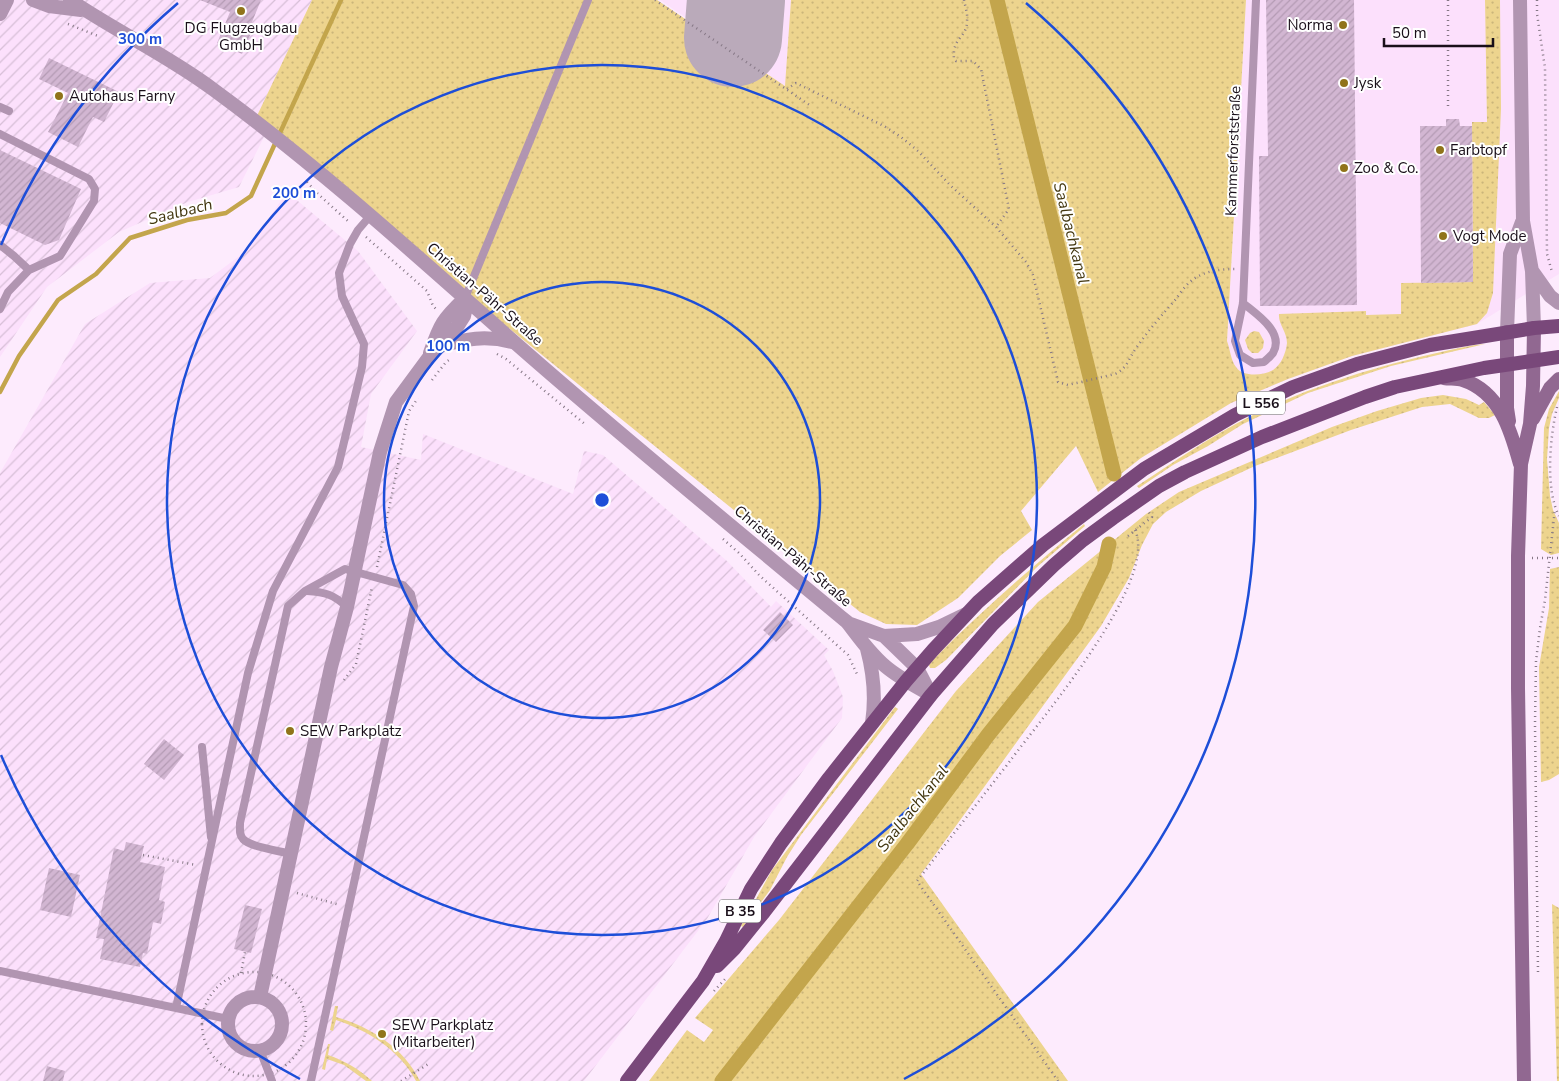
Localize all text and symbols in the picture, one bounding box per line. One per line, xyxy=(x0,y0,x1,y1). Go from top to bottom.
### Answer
marker: DG Flugzeugbau GmbH xyxy=(235,5,247,17)
place label: Norma xyxy=(1287,15,1333,35)
scale bar xyxy=(1384,15,1493,47)
place label: DG Flugzeugbau GmbH xyxy=(185,18,297,55)
marker: Norma xyxy=(1337,19,1349,31)
text: 50 m xyxy=(1392,23,1427,43)
text: 300 m xyxy=(118,29,162,49)
place label: Jysk xyxy=(1353,73,1382,93)
marker: Jysk xyxy=(1338,77,1350,89)
street label: Kammerforststraße xyxy=(1221,85,1245,217)
place label: Autohaus Farny xyxy=(69,86,176,106)
marker: Autohaus Farny xyxy=(53,90,65,102)
place label: Farbtopf xyxy=(1450,140,1508,160)
marker: Farbtopf xyxy=(1434,144,1446,156)
place label: Zoo & Co. xyxy=(1354,158,1418,178)
marker: Zoo & Co. xyxy=(1338,162,1350,174)
water label: Saalbachkanal xyxy=(1048,180,1094,287)
text: 200 m xyxy=(272,183,316,203)
water label: Saalbach xyxy=(146,193,215,231)
place label: Vogt Mode xyxy=(1452,226,1527,246)
marker: Vogt Mode xyxy=(1437,230,1449,242)
street label: Christian-Pähr-Straße xyxy=(423,238,547,350)
text: 100 m xyxy=(426,336,470,356)
road number: L 556 xyxy=(1237,392,1285,414)
centre of rings xyxy=(593,491,611,509)
street label: Christian-Pähr-Straße xyxy=(730,501,856,611)
place label: SEW Parkplatz xyxy=(300,721,402,741)
marker: SEW Parkplatz xyxy=(284,725,296,737)
water label: Saalbachkanal xyxy=(872,760,954,857)
road number: B 35 xyxy=(719,899,761,922)
place label: SEW Parkplatz (Mitarbeiter) xyxy=(392,1015,494,1052)
marker: SEW Parkplatz (Mitarbeiter) xyxy=(376,1028,388,1040)

